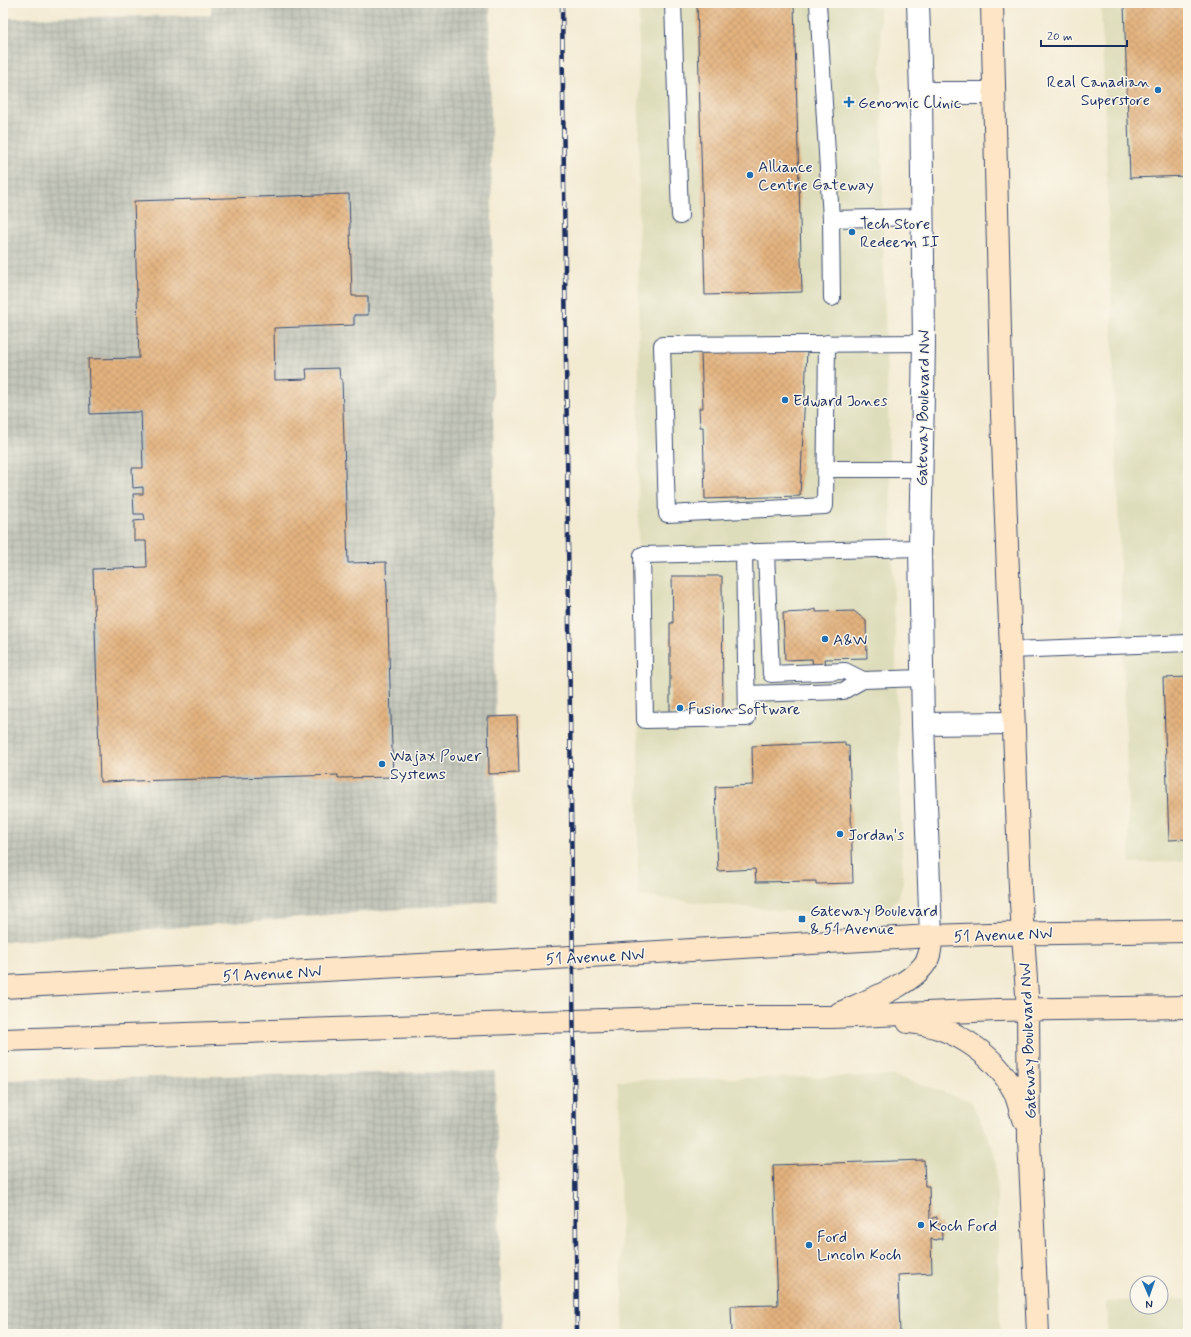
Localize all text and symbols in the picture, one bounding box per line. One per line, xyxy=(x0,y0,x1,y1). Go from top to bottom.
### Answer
scale bar xyxy=(1041,22,1127,48)
text: 20 m xyxy=(1047,29,1073,45)
place label: Real Canadian Superstore xyxy=(1047,72,1150,111)
marker: Real Canadian Superstore xyxy=(1153,85,1163,95)
place label: Genomic Clinic xyxy=(858,93,961,114)
marker: Genomic Clinic xyxy=(843,96,855,108)
place label: Alliance Centre Gateway xyxy=(758,157,874,196)
marker: Alliance Centre Gateway xyxy=(745,170,755,180)
place label: Tech Store Redeem II xyxy=(860,214,939,253)
marker: Tech Store Redeem II xyxy=(847,227,857,237)
street label: Gateway Boulevard NW xyxy=(912,330,935,486)
place label: Edward Jones xyxy=(793,391,888,412)
marker: Edward Jones xyxy=(780,395,790,405)
place label: A&W xyxy=(833,630,867,651)
marker: A&W xyxy=(820,634,830,644)
place label: Fusion Software xyxy=(688,699,801,720)
marker: Fusion Software xyxy=(675,703,685,713)
place label: Wajax Power Systems xyxy=(390,746,482,785)
marker: Wajax Power Systems xyxy=(377,759,387,769)
place label: Jordan's xyxy=(848,825,904,846)
marker: Jordan's xyxy=(835,829,845,839)
place label: Gateway Boulevard & 51 Avenue xyxy=(810,901,938,940)
marker: Gateway Boulevard & 51 Avenue xyxy=(797,914,807,924)
street label: 51 Avenue NW xyxy=(953,923,1053,948)
street label: 51 Avenue NW xyxy=(545,944,645,971)
street label: 51 Avenue NW xyxy=(222,961,322,988)
street label: Gateway Boulevard NW xyxy=(1015,963,1042,1119)
place label: Koch Ford xyxy=(929,1216,997,1237)
marker: Koch Ford xyxy=(916,1220,926,1230)
place label: Ford Lincoln Koch xyxy=(817,1227,901,1266)
marker: Ford Lincoln Koch xyxy=(804,1240,814,1250)
north arrow xyxy=(1129,1275,1169,1315)
text: N xyxy=(1145,1297,1153,1311)

